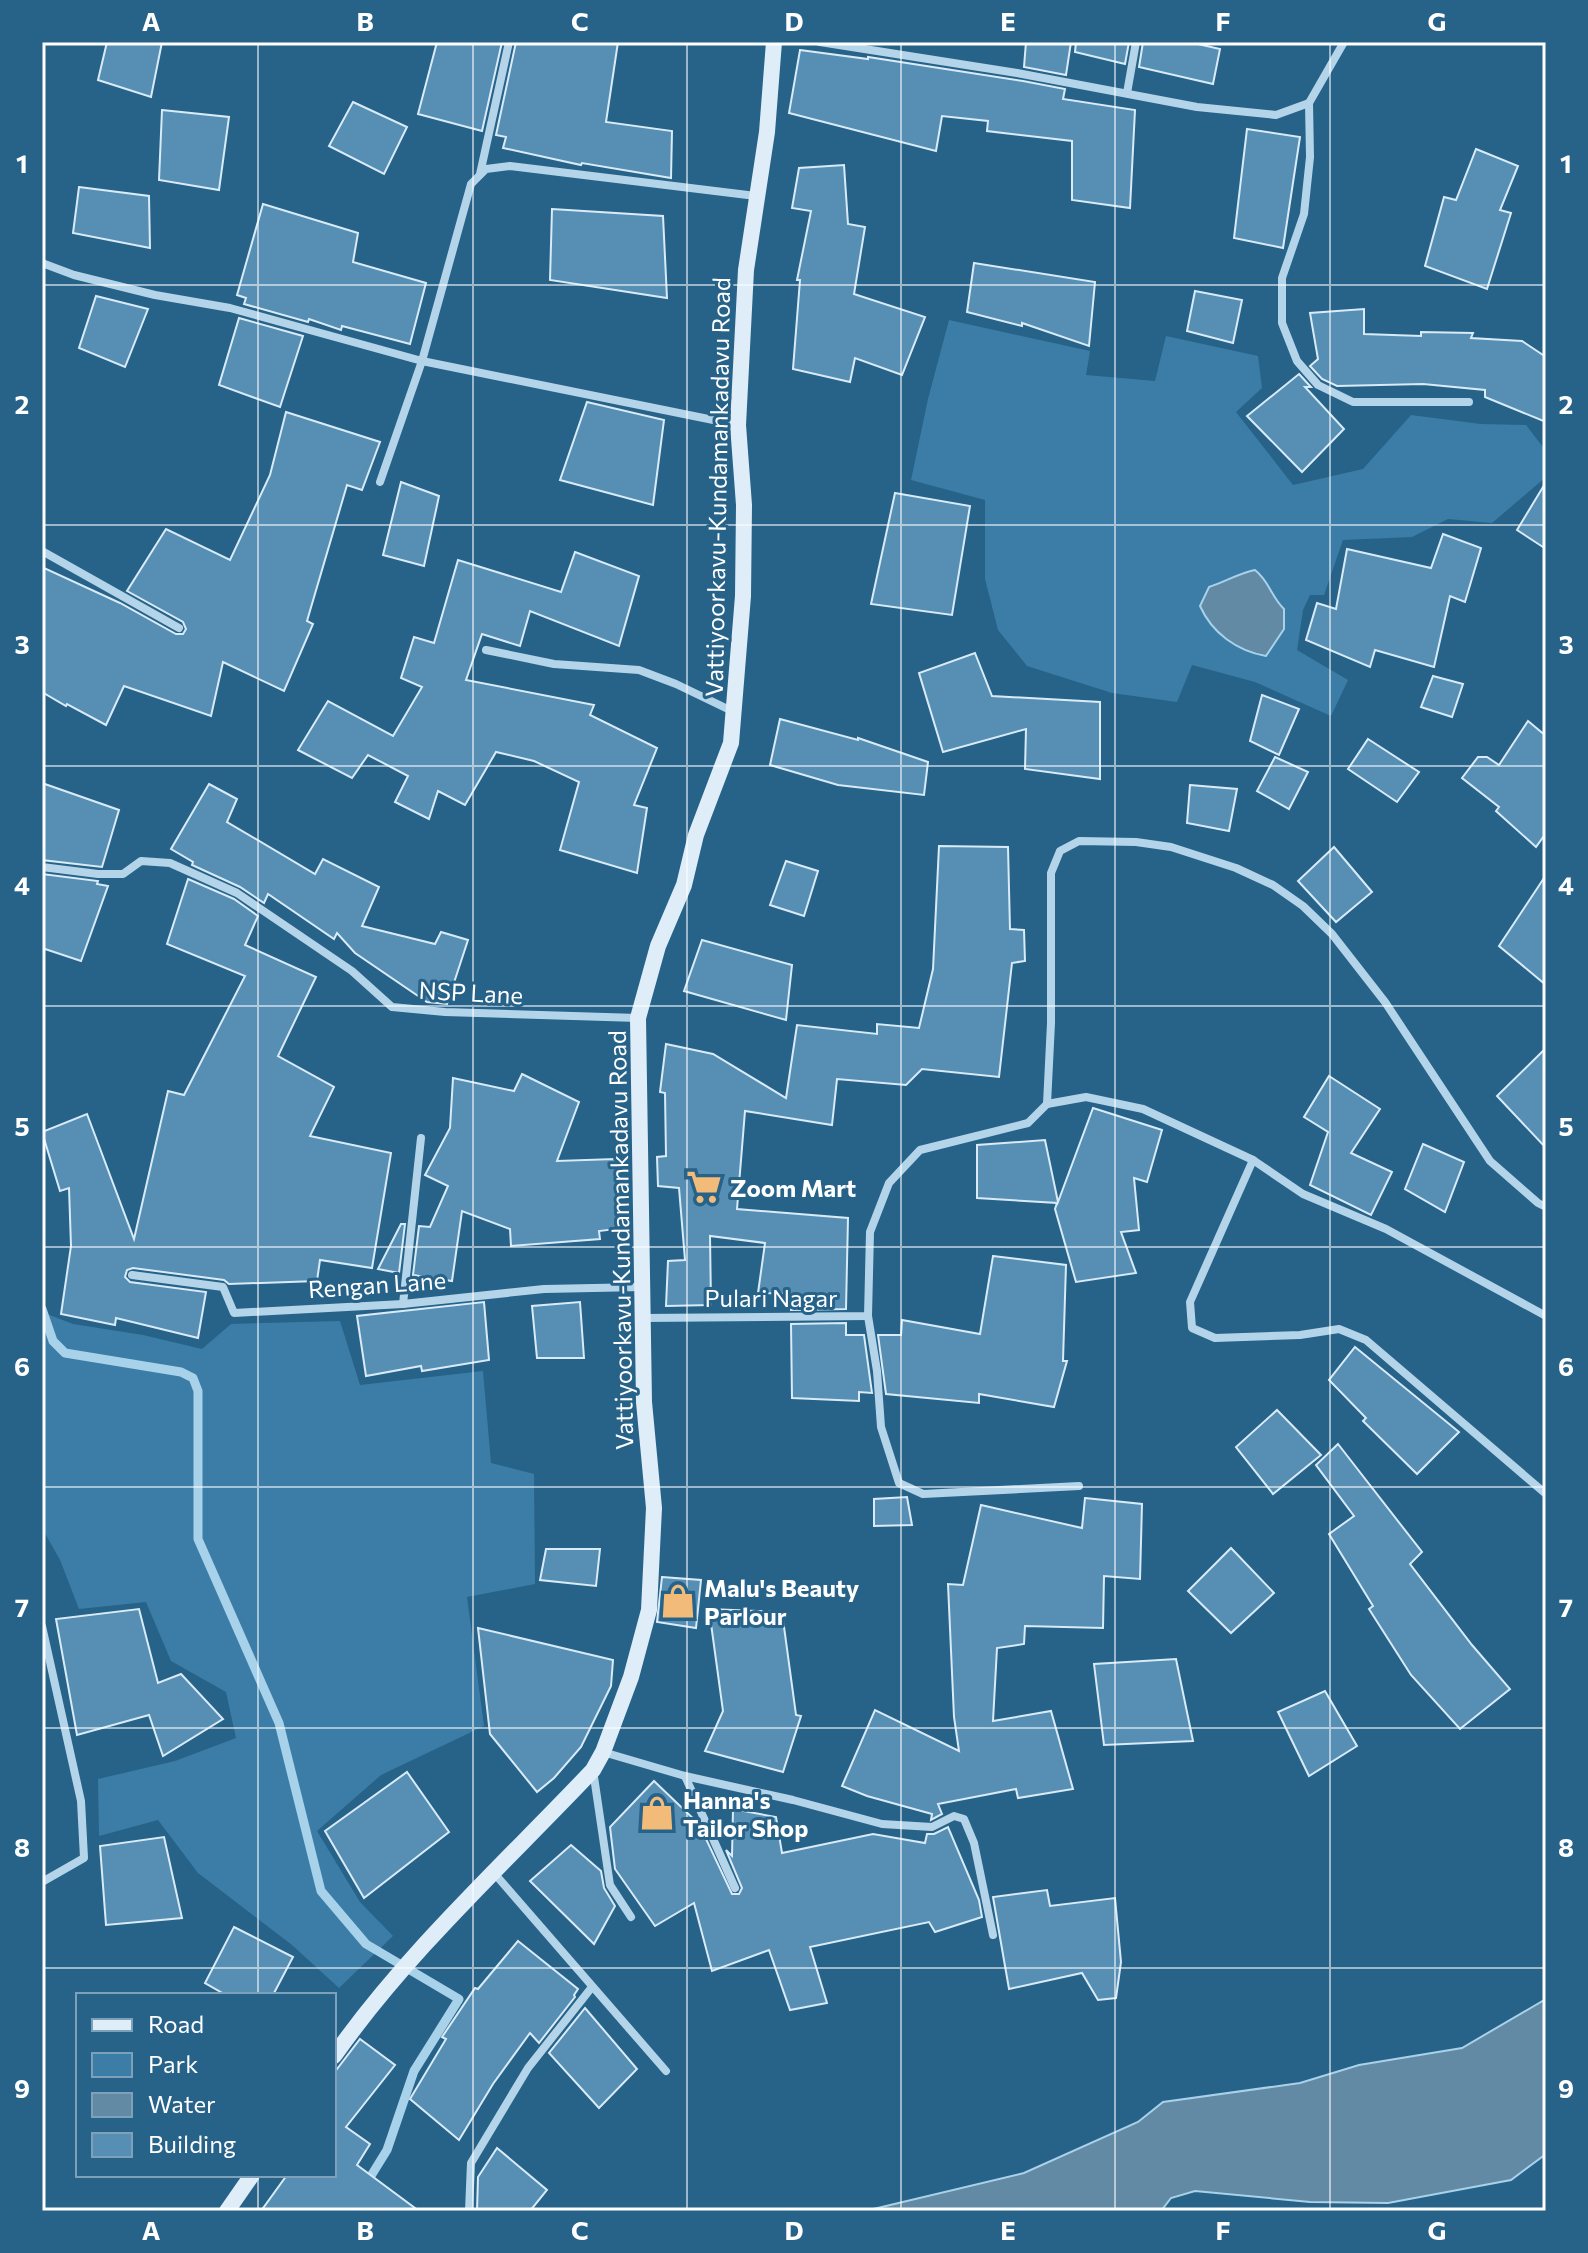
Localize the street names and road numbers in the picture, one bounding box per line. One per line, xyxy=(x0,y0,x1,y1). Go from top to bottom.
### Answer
street label: Vattiyoorkavu-Kundamankadavu Road xyxy=(699,277,735,697)
street label: NSP Lane xyxy=(418,975,524,1009)
street label: Vattiyoorkavu-Kundamankadavu Road xyxy=(602,1030,638,1450)
street label: Rengan Lane xyxy=(307,1265,447,1303)
street label: Pulari Nagar xyxy=(704,1283,838,1312)

